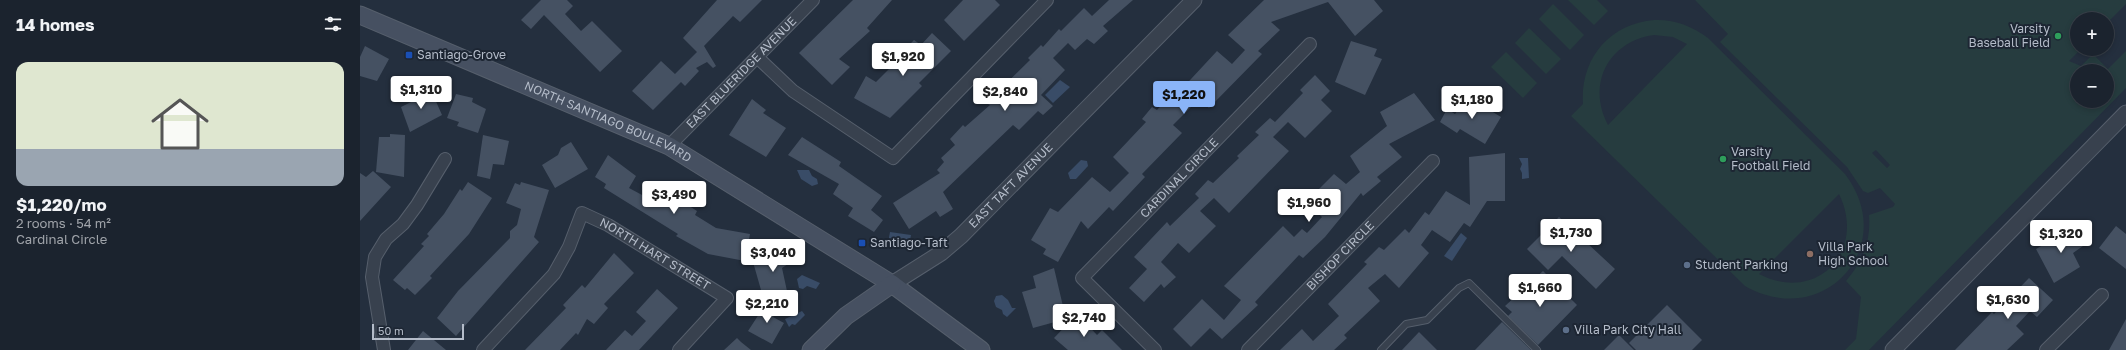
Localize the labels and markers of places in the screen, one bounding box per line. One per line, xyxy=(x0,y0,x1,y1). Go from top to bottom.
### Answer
place label: Varsity Baseball Field xyxy=(1969,21,2050,50)
marker: Varsity Baseball Field xyxy=(2053,31,2063,41)
pin: $1,920 xyxy=(870,43,936,77)
place label: Santiago-Grove xyxy=(417,47,506,62)
marker: Santiago-Grove xyxy=(404,50,414,60)
pin: $1,310 xyxy=(388,76,454,110)
pin: $2,840 xyxy=(972,78,1038,112)
pin: $1,220 xyxy=(1151,81,1217,115)
pin: $1,180 xyxy=(1439,86,1505,120)
place label: Varsity Football Field xyxy=(1731,144,1810,173)
marker: Varsity Football Field xyxy=(1718,154,1728,164)
pin: $3,490 xyxy=(641,181,707,215)
pin: $1,960 xyxy=(1276,189,1342,223)
pin: $1,730 xyxy=(1538,219,1604,253)
pin: $1,320 xyxy=(2028,220,2094,254)
place label: Santiago-Taft xyxy=(870,235,948,250)
marker: Santiago-Taft xyxy=(857,238,867,248)
pin: $3,040 xyxy=(740,239,806,273)
place label: Villa Park High School xyxy=(1818,239,1888,268)
marker: Villa Park High School xyxy=(1805,249,1815,259)
place label: Student Parking xyxy=(1695,257,1788,272)
marker: Student Parking xyxy=(1682,260,1692,270)
pin: $1,660 xyxy=(1507,274,1573,308)
pin: $1,630 xyxy=(1975,286,2041,320)
pin: $2,210 xyxy=(734,290,800,324)
pin: $2,740 xyxy=(1051,304,1117,338)
place label: Villa Park City Hall xyxy=(1574,322,1682,337)
marker: Villa Park City Hall xyxy=(1561,325,1571,335)

